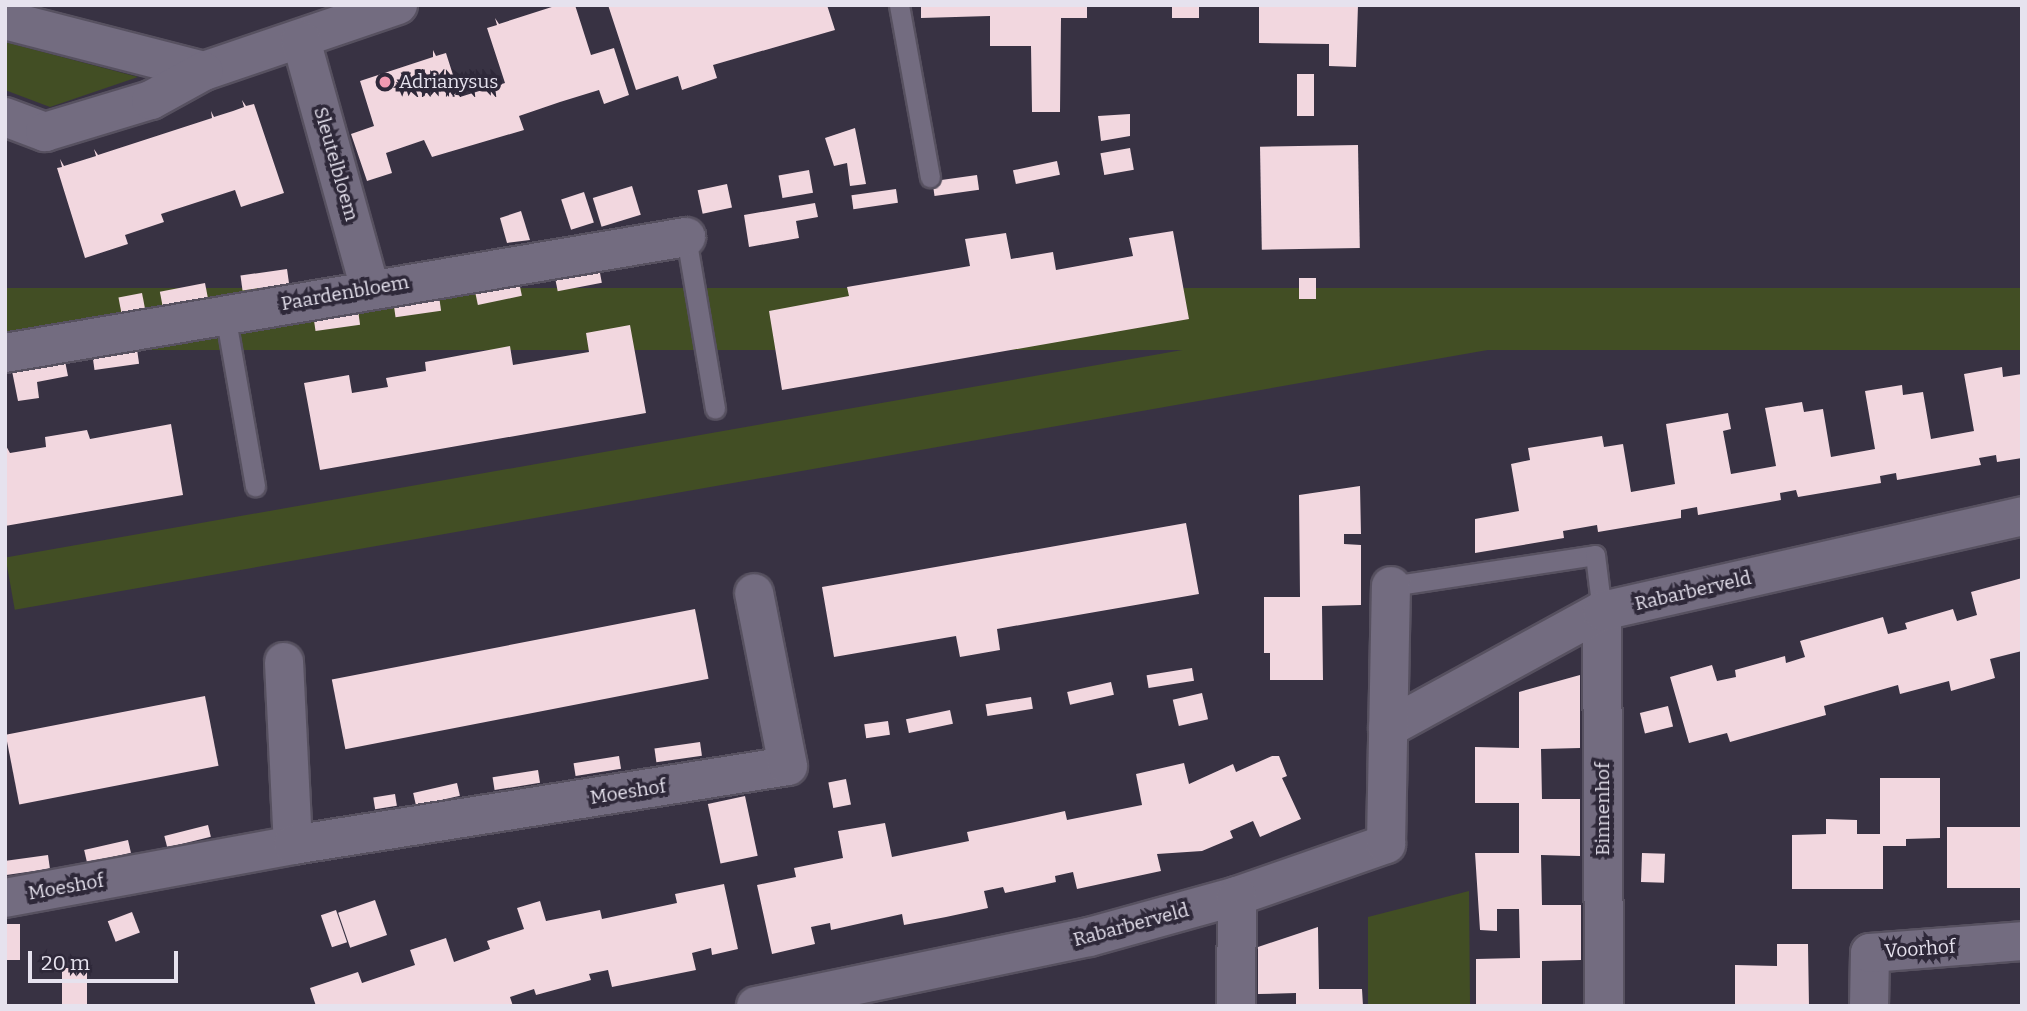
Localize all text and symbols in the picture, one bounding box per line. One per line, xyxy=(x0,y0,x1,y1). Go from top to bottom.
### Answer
place label: Adrianysus xyxy=(399,71,498,93)
marker: Adrianysus xyxy=(377,74,393,90)
street label: Sleutelbloem xyxy=(309,104,363,224)
street label: Paardenbloem xyxy=(279,271,411,315)
street label: Rabarberveld xyxy=(1633,567,1753,615)
street label: Binnenhof xyxy=(1592,762,1614,856)
street label: Moeshof xyxy=(589,775,667,809)
street label: Moeshof xyxy=(26,869,106,905)
street label: Rabarberveld xyxy=(1071,899,1191,951)
street label: Voorhof xyxy=(1884,935,1956,963)
scale bar xyxy=(32,937,182,981)
text: 20 m xyxy=(41,950,90,976)

